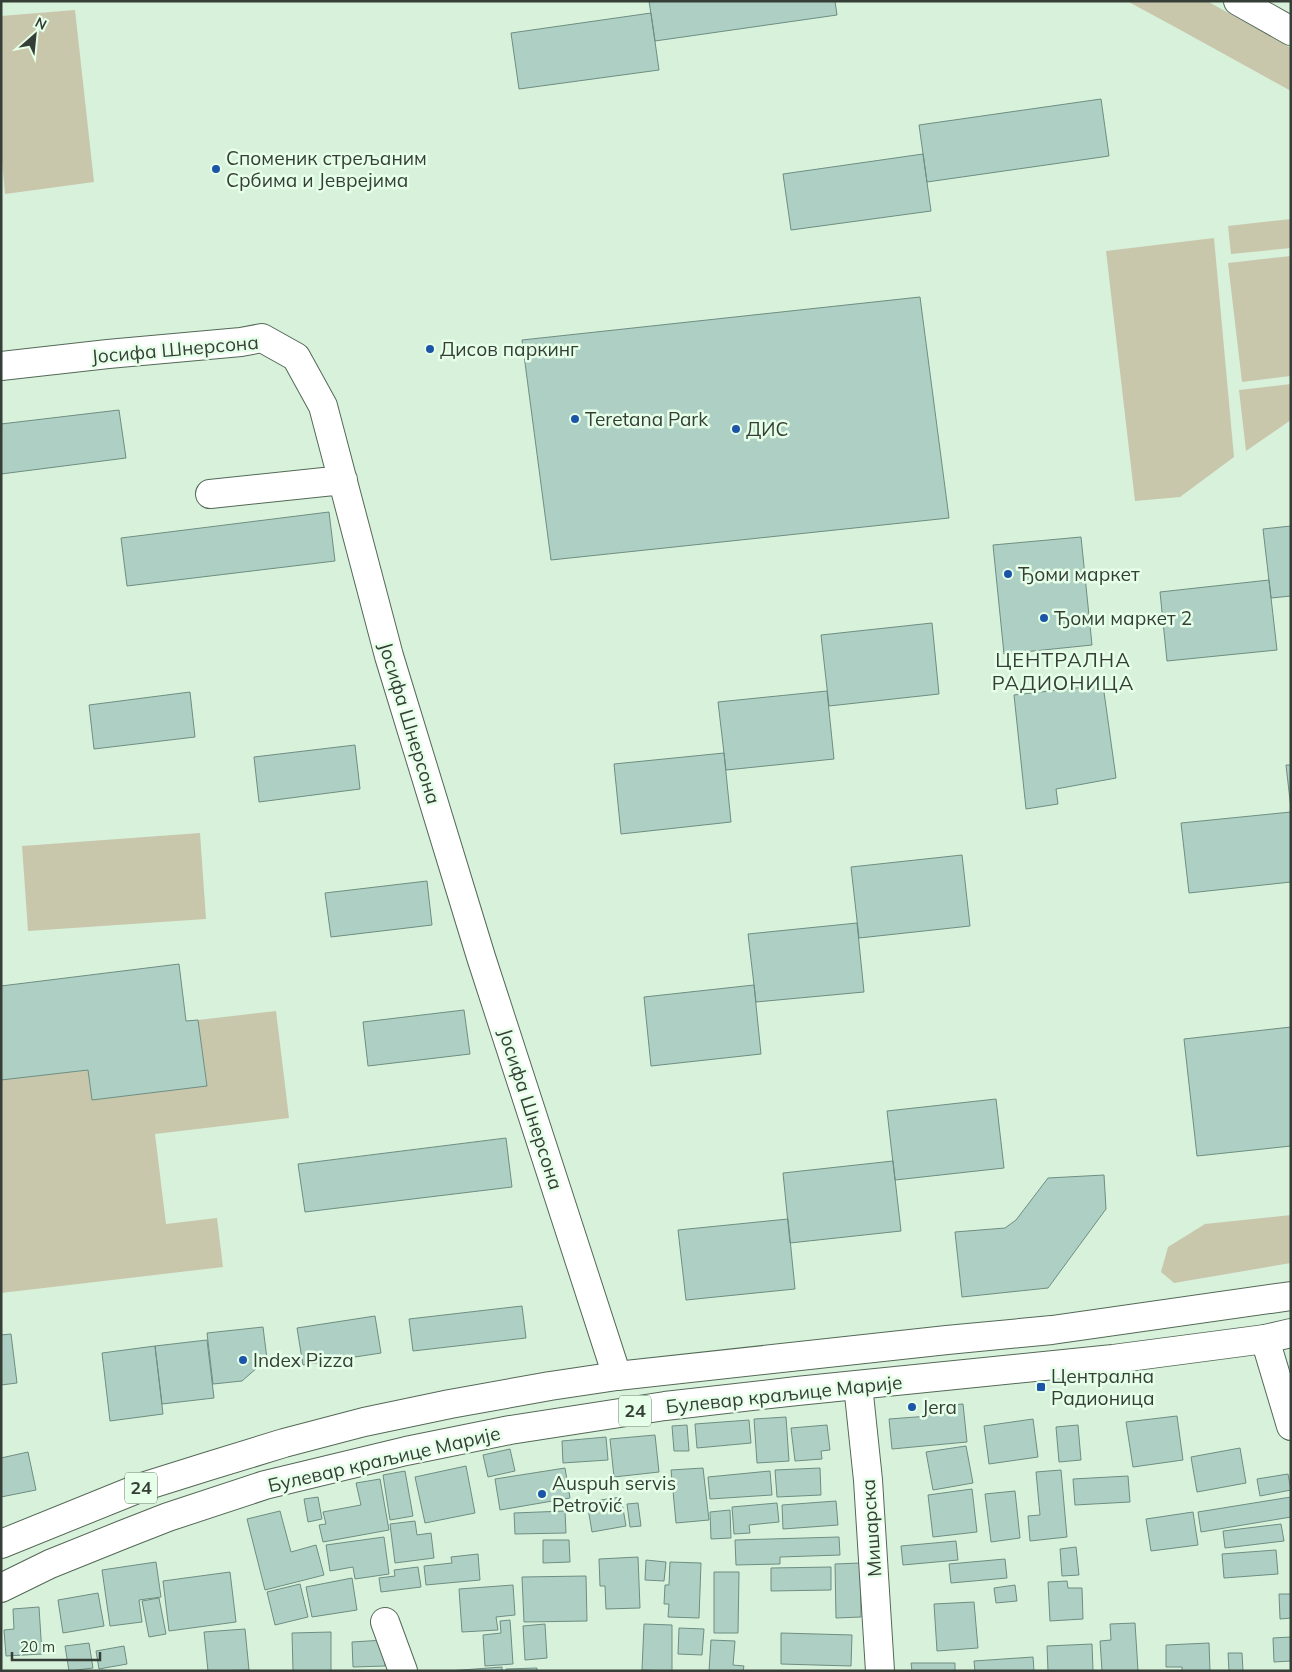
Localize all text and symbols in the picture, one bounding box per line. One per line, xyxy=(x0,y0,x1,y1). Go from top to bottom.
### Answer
north arrow xyxy=(10,10,60,60)
text: N xyxy=(32,13,50,34)
place label: Споменик стрељаним Србима и Јеврејима xyxy=(226,146,427,192)
marker: Споменик стрељаним Србима и Јеврејима xyxy=(210,163,222,175)
street label: Јосифа Шнерсона xyxy=(90,330,260,368)
place label: Дисов паркинг xyxy=(440,337,579,361)
marker: Дисов паркинг xyxy=(424,343,436,355)
place label: Teretana Park xyxy=(585,407,708,431)
marker: Teretana Park xyxy=(569,413,581,425)
place label: ДИС xyxy=(746,417,788,441)
marker: ДИС xyxy=(730,423,742,435)
place label: Ђоми маркет xyxy=(1018,562,1140,586)
marker: Ђоми маркет xyxy=(1002,568,1014,580)
place label: Ђоми маркет 2 xyxy=(1054,606,1192,630)
marker: Ђоми маркет 2 xyxy=(1038,612,1050,624)
street label: Јосифа Шнерсона xyxy=(374,639,446,807)
district label: ЦЕНТРАЛНА РАДИОНИЦА xyxy=(992,647,1134,695)
street label: Јосифа Шнерсона xyxy=(494,1025,568,1193)
place label: Index Pizza xyxy=(253,1348,354,1372)
marker: Index Pizza xyxy=(237,1354,249,1366)
place label: Централна Радионица xyxy=(1051,1364,1155,1410)
street label: Булевар краљице Марије xyxy=(664,1370,904,1418)
marker: Централна Радионица xyxy=(1035,1381,1047,1393)
road number: 24 xyxy=(619,1395,651,1426)
place label: Jera xyxy=(922,1395,957,1419)
marker: Jera xyxy=(906,1401,918,1413)
street label: Булевар краљице Марије xyxy=(265,1421,503,1497)
place label: Auspuh servis Petrović xyxy=(552,1471,676,1517)
road number: 24 xyxy=(125,1472,157,1504)
street label: Мишарска xyxy=(856,1478,886,1578)
marker: Auspuh servis Petrović xyxy=(536,1488,548,1500)
scale bar xyxy=(12,1630,100,1662)
text: 20 m xyxy=(20,1637,55,1656)

